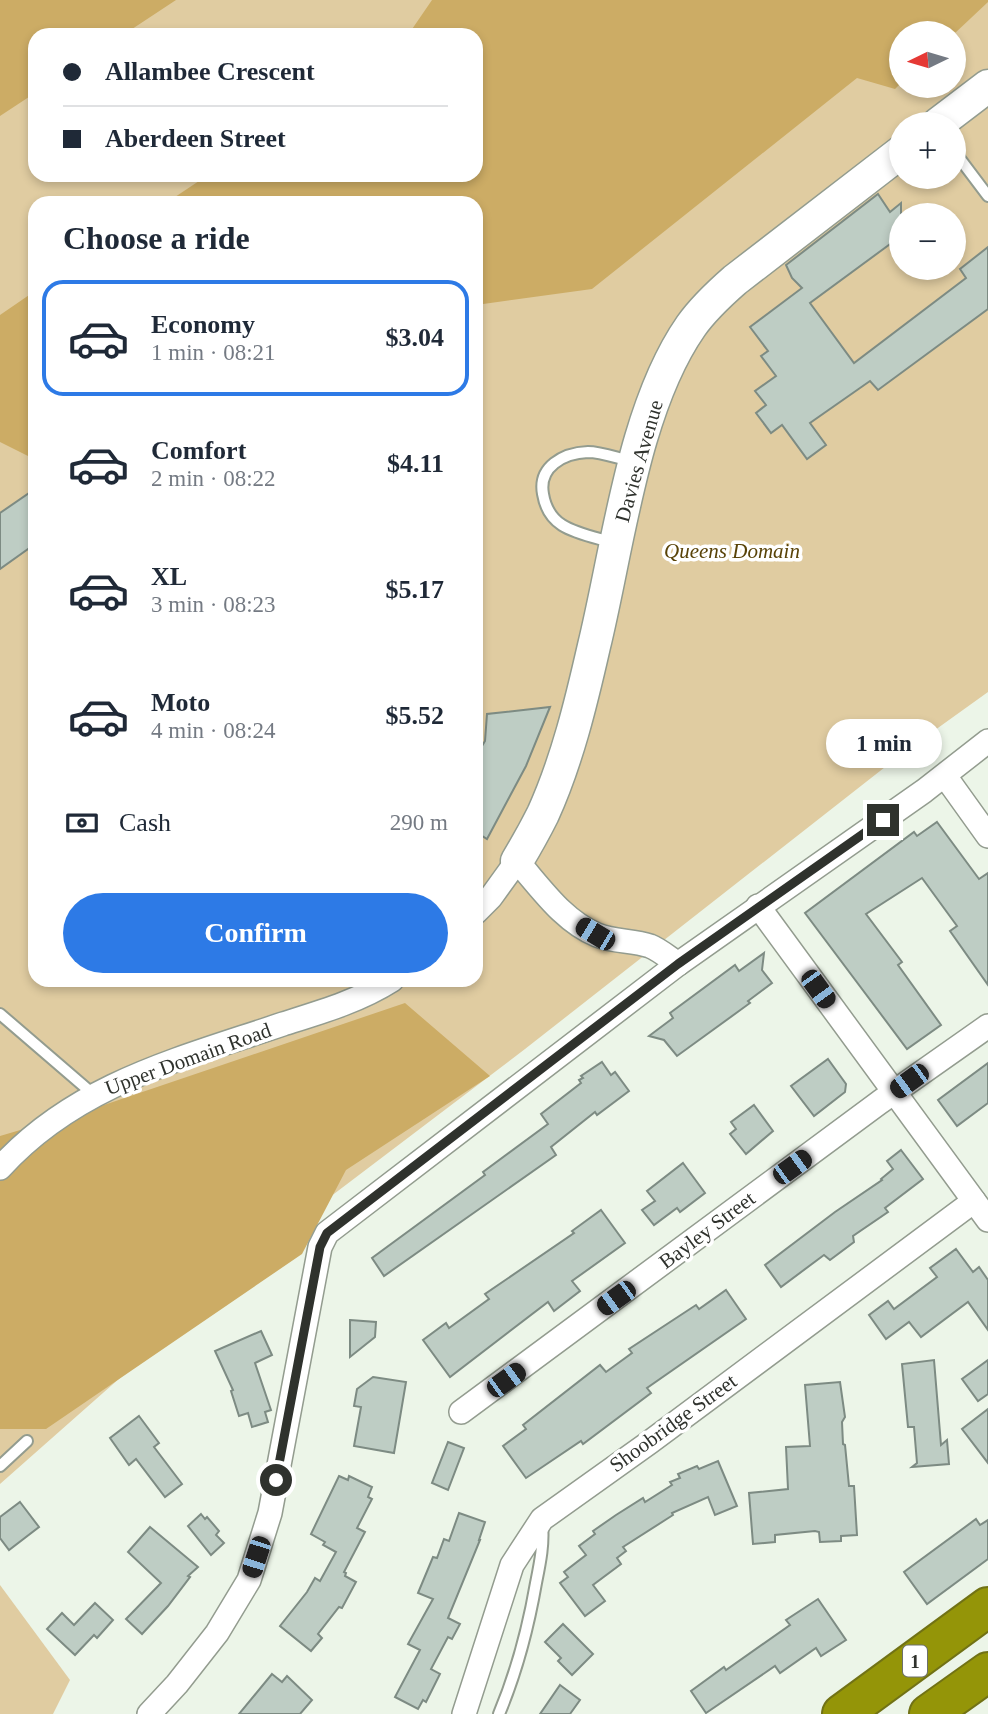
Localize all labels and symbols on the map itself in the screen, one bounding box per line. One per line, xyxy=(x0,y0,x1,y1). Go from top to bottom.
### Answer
north arrow xyxy=(889,21,966,98)
street label: Davies Avenue xyxy=(610,397,668,525)
park label: Queens Domain xyxy=(664,539,800,563)
callout: 1 min xyxy=(825,718,941,768)
route end xyxy=(867,804,899,836)
car xyxy=(572,914,619,954)
car xyxy=(798,966,839,1012)
street label: Upper Domain Road xyxy=(102,1018,275,1100)
car xyxy=(886,1060,933,1102)
car xyxy=(769,1146,816,1188)
street label: Bayley Street xyxy=(654,1186,760,1274)
car xyxy=(593,1277,640,1319)
car xyxy=(483,1359,530,1401)
street label: Shoobridge Street xyxy=(605,1369,741,1477)
route start xyxy=(260,1464,292,1496)
car xyxy=(240,1534,273,1580)
road number: 1 xyxy=(903,1646,927,1676)

